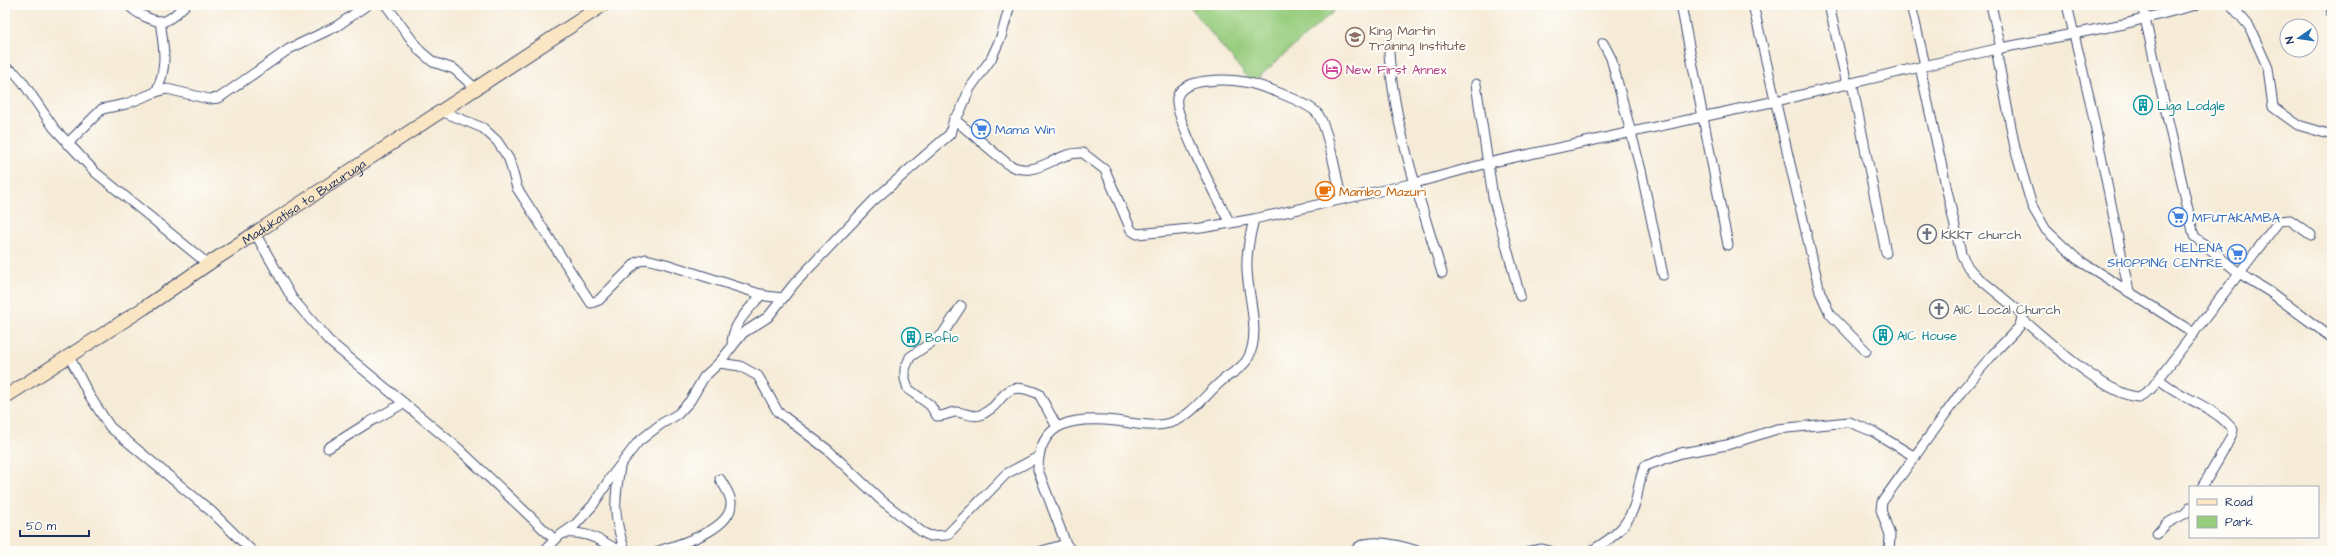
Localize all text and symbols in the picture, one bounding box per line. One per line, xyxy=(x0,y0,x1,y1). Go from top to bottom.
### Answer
north arrow xyxy=(2279,18,2319,58)
place label: King Martin Training Institute xyxy=(1369,22,1466,56)
school or university icon: King Martin Training Institute xyxy=(1344,26,1366,48)
text: N xyxy=(2282,35,2298,45)
hotel icon: New First Annex xyxy=(1321,58,1343,80)
place label: New First Annex xyxy=(1346,61,1447,79)
building icon: Liga Lodgle xyxy=(2132,94,2154,116)
place label: Liga Lodgle xyxy=(2157,97,2225,116)
supermarket icon: Mama Win xyxy=(970,118,992,140)
place label: Mama Win xyxy=(995,121,1055,139)
street label: Madukatisa to Buzuruga xyxy=(239,155,370,249)
cafe icon: Mambo Mazuri xyxy=(1314,180,1336,202)
place label: Mambo Mazuri xyxy=(1339,183,1426,201)
supermarket icon: MFUTAKAMBA xyxy=(2167,206,2189,228)
place label: MFUTAKAMBA xyxy=(2192,209,2281,227)
church icon: KKKT church xyxy=(1916,223,1938,245)
place label: KKKT church xyxy=(1941,226,2022,244)
place label: HELENA SHOPPING CENTRE xyxy=(2107,239,2224,272)
supermarket icon: HELENA SHOPPING CENTRE xyxy=(2226,243,2248,265)
church icon: AIC Local Church xyxy=(1928,298,1950,320)
place label: AIC Local Church xyxy=(1953,301,2061,319)
building icon: AIC House xyxy=(1872,324,1894,346)
building icon: Boflo xyxy=(900,326,922,348)
place label: AIC House xyxy=(1897,327,1957,345)
place label: Boflo xyxy=(925,329,959,347)
legend xyxy=(2189,486,2319,538)
text: Road xyxy=(2225,494,2253,511)
scale bar xyxy=(20,512,89,538)
text: Park xyxy=(2225,514,2253,531)
text: 50 m xyxy=(26,518,57,535)

